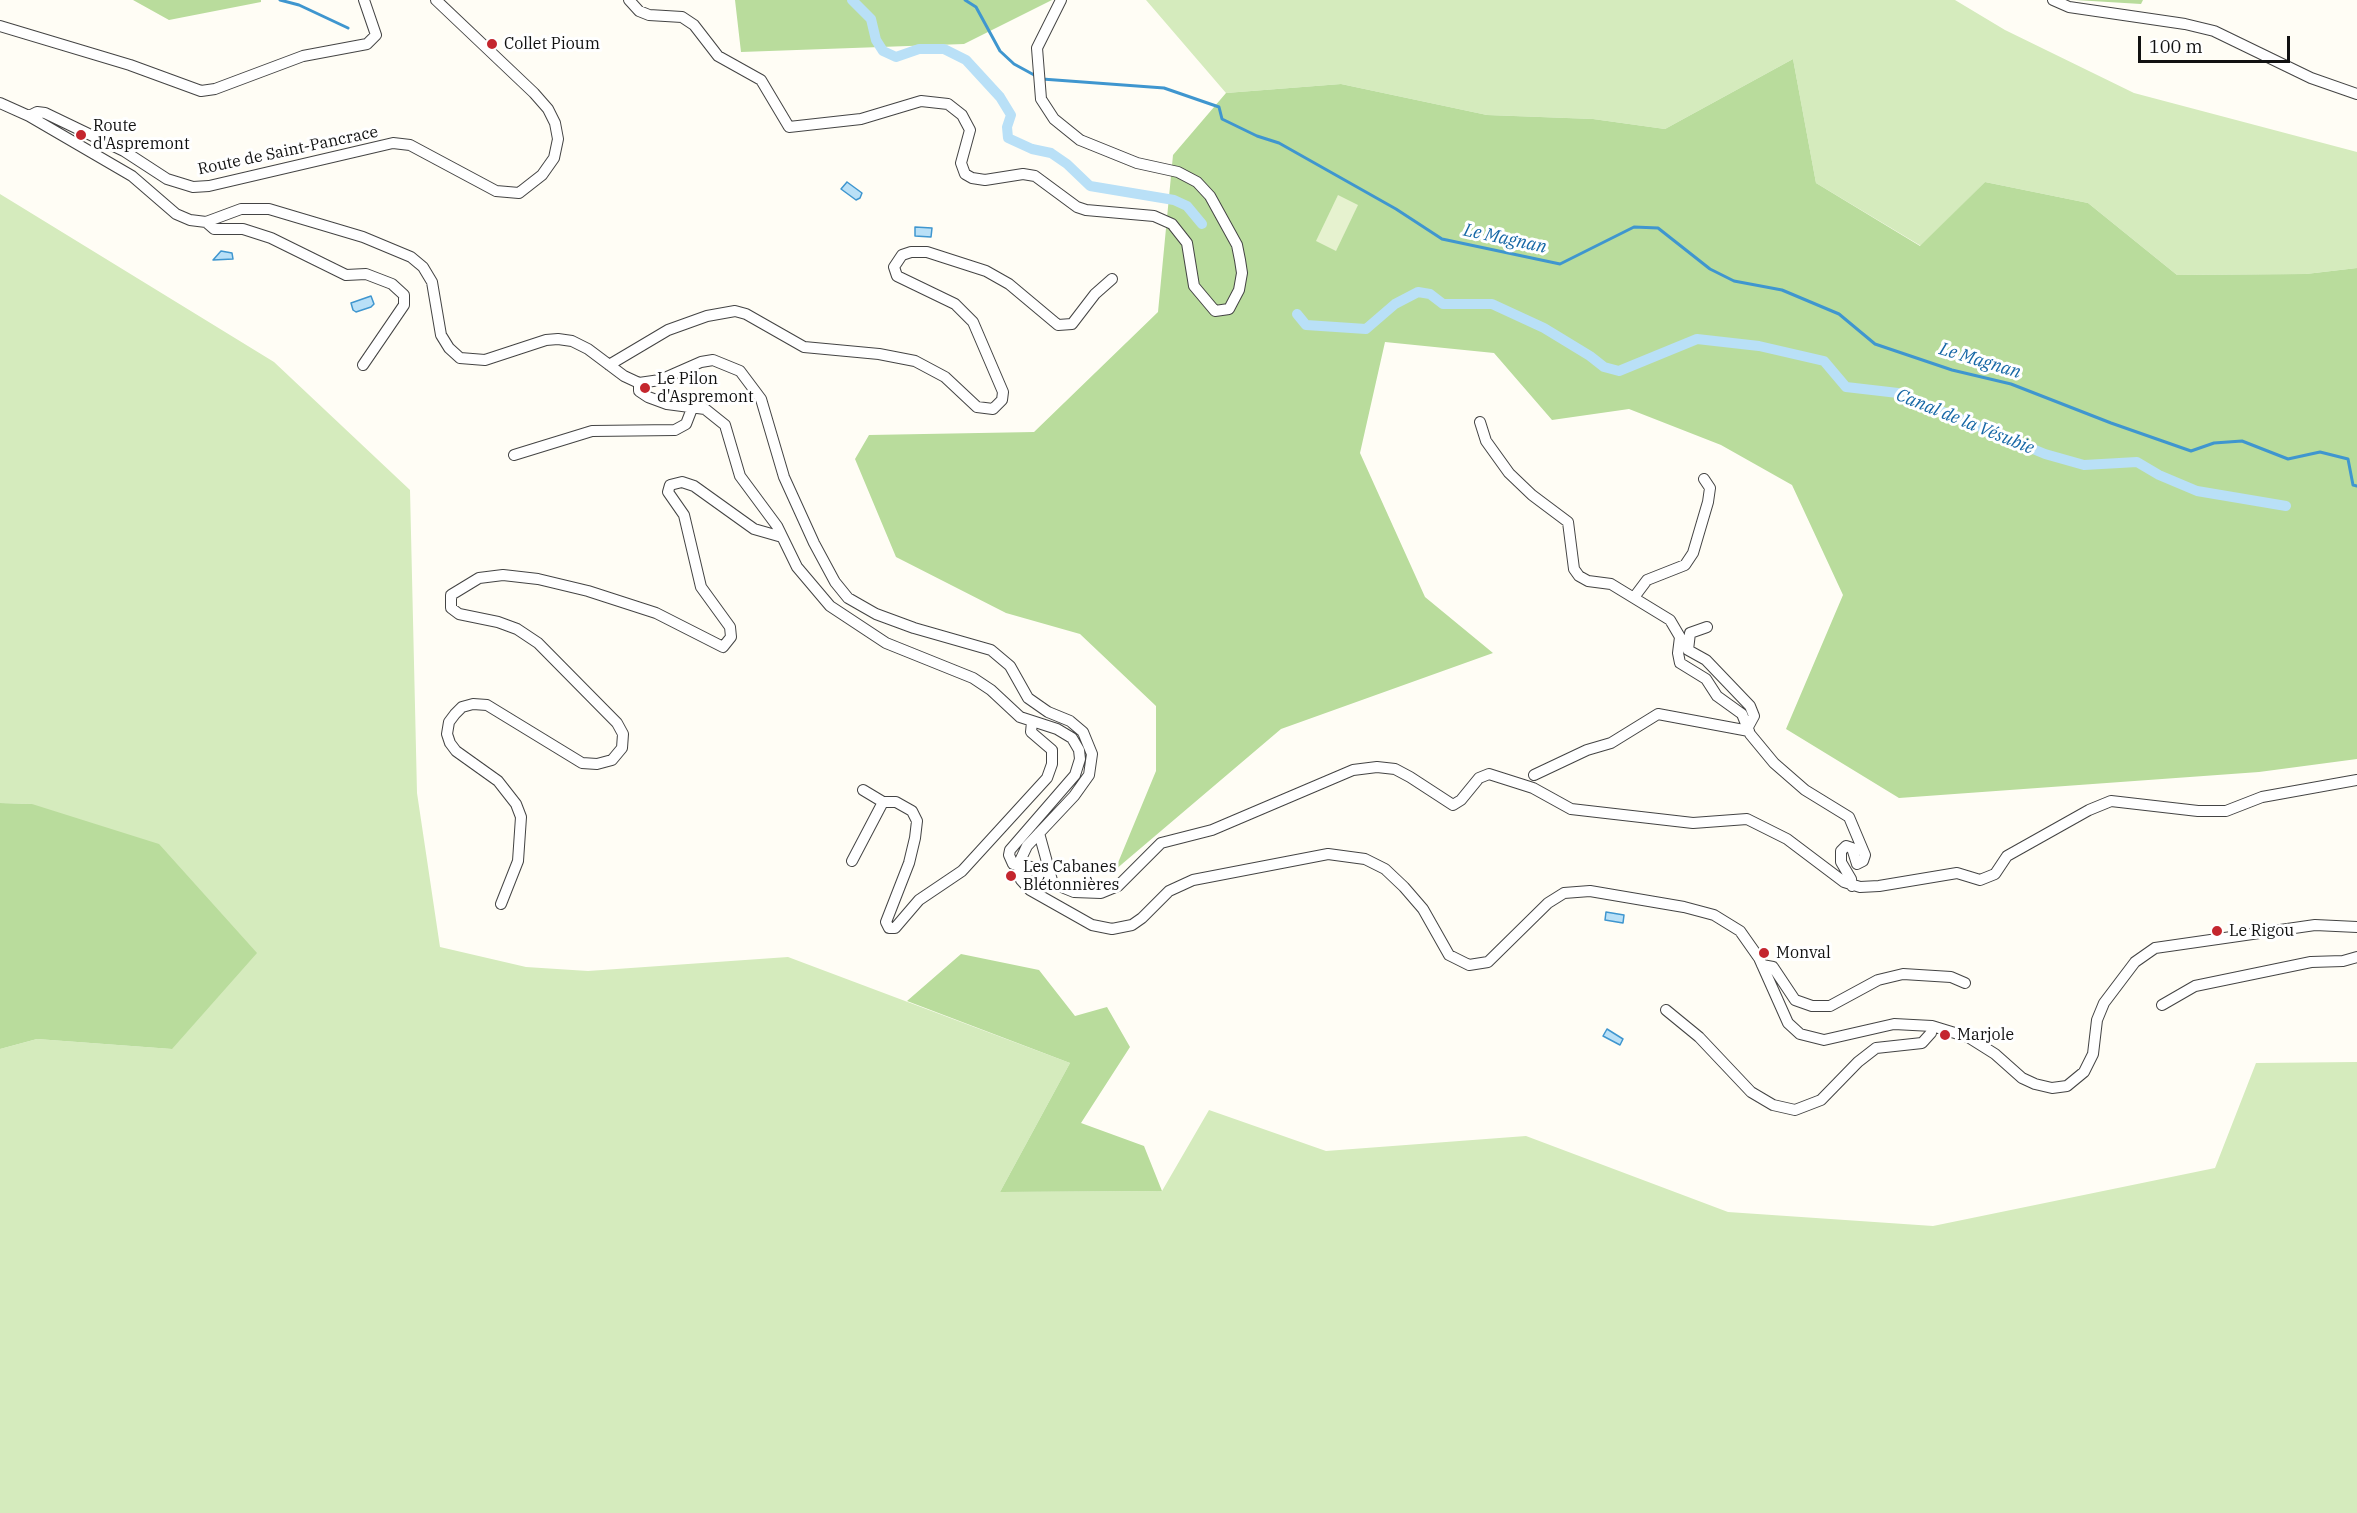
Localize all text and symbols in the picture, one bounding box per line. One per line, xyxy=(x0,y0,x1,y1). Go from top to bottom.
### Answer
scale bar xyxy=(2141,24,2292,62)
place label: Collet Pioum xyxy=(504,34,600,54)
text: 100 m xyxy=(2149,35,2203,58)
marker: Collet Pioum xyxy=(485,37,499,51)
place label: Route d'Aspremont xyxy=(93,116,190,154)
street label: Route de Saint-Pancrace xyxy=(196,122,380,180)
marker: Route d'Aspremont xyxy=(74,128,88,142)
water label: Le Magnan xyxy=(1462,220,1548,258)
water label: Le Magnan xyxy=(1937,338,2023,384)
place label: Le Pilon d'Aspremont xyxy=(657,369,754,407)
marker: Le Pilon d'Aspremont xyxy=(638,381,652,395)
water label: Canal de la Vésubie xyxy=(1893,384,2037,460)
place label: Les Cabanes Blétonnières xyxy=(1023,857,1119,895)
marker: Les Cabanes Blétonnières xyxy=(1004,869,1018,883)
place label: Le Rigou xyxy=(2229,921,2294,941)
marker: Le Rigou xyxy=(2210,924,2224,938)
place label: Monval xyxy=(1776,943,1831,963)
marker: Monval xyxy=(1757,946,1771,960)
place label: Marjole xyxy=(1957,1025,2014,1045)
marker: Marjole xyxy=(1938,1028,1952,1042)

